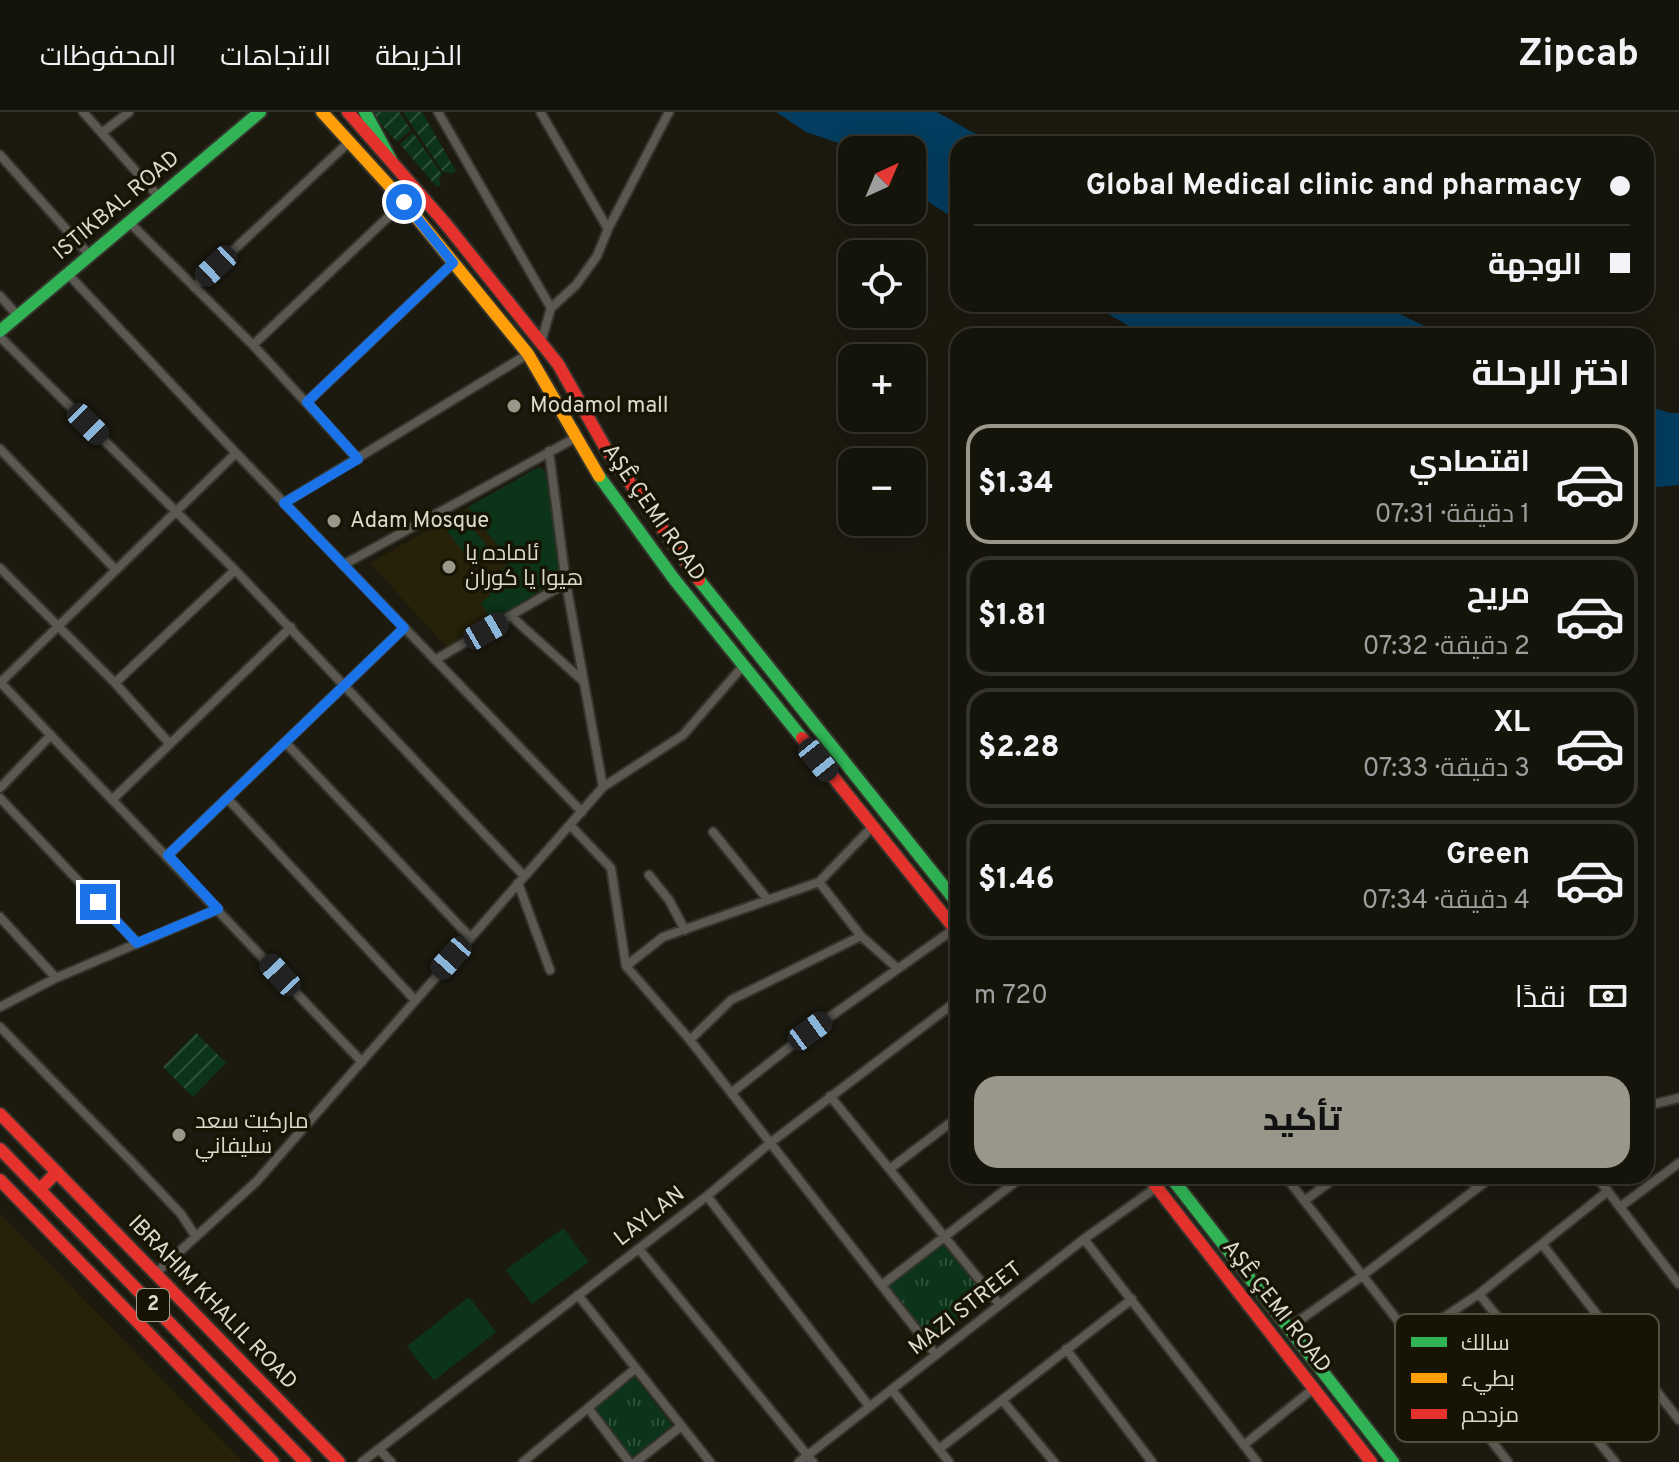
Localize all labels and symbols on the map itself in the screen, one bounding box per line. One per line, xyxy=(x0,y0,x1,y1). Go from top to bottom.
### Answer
north arrow xyxy=(838,136,926,224)
street label: ISTIKBAL ROAD xyxy=(48,145,186,267)
route start xyxy=(386,184,422,220)
car xyxy=(190,241,242,291)
place label: Modamol mall xyxy=(530,393,669,420)
marker: Modamol mall xyxy=(505,397,523,415)
car xyxy=(63,399,113,449)
street label: AŞÊ ÇEMI ROAD xyxy=(596,438,712,587)
place label: Adam Mosque xyxy=(350,508,489,535)
marker: Adam Mosque xyxy=(325,512,343,530)
place label: ئاماده یا هیوا یا کوران xyxy=(465,541,583,593)
marker: ئاماده یا هیوا یا کوران xyxy=(440,558,458,576)
car xyxy=(459,609,513,653)
car xyxy=(794,734,842,786)
route end xyxy=(80,884,116,920)
car xyxy=(426,932,476,984)
car xyxy=(255,949,305,1001)
car xyxy=(784,1007,836,1055)
place label: ماركيت سعد سليفاني xyxy=(195,1109,309,1162)
marker: ماركيت سعد سليفاني xyxy=(170,1126,188,1144)
street label: LAYLAN xyxy=(609,1181,691,1253)
street label: IBRAHIM KHALIL ROAD xyxy=(122,1210,302,1396)
street label: AŞÊ ÇEMI ROAD xyxy=(1216,1234,1338,1379)
street label: MAZI STREET xyxy=(904,1256,1028,1362)
road number: 2 xyxy=(137,1289,169,1321)
legend xyxy=(1395,1314,1659,1442)
text: سالك xyxy=(1461,1331,1510,1358)
text: بطيء xyxy=(1461,1367,1515,1395)
text: مزدحم xyxy=(1461,1403,1519,1430)

